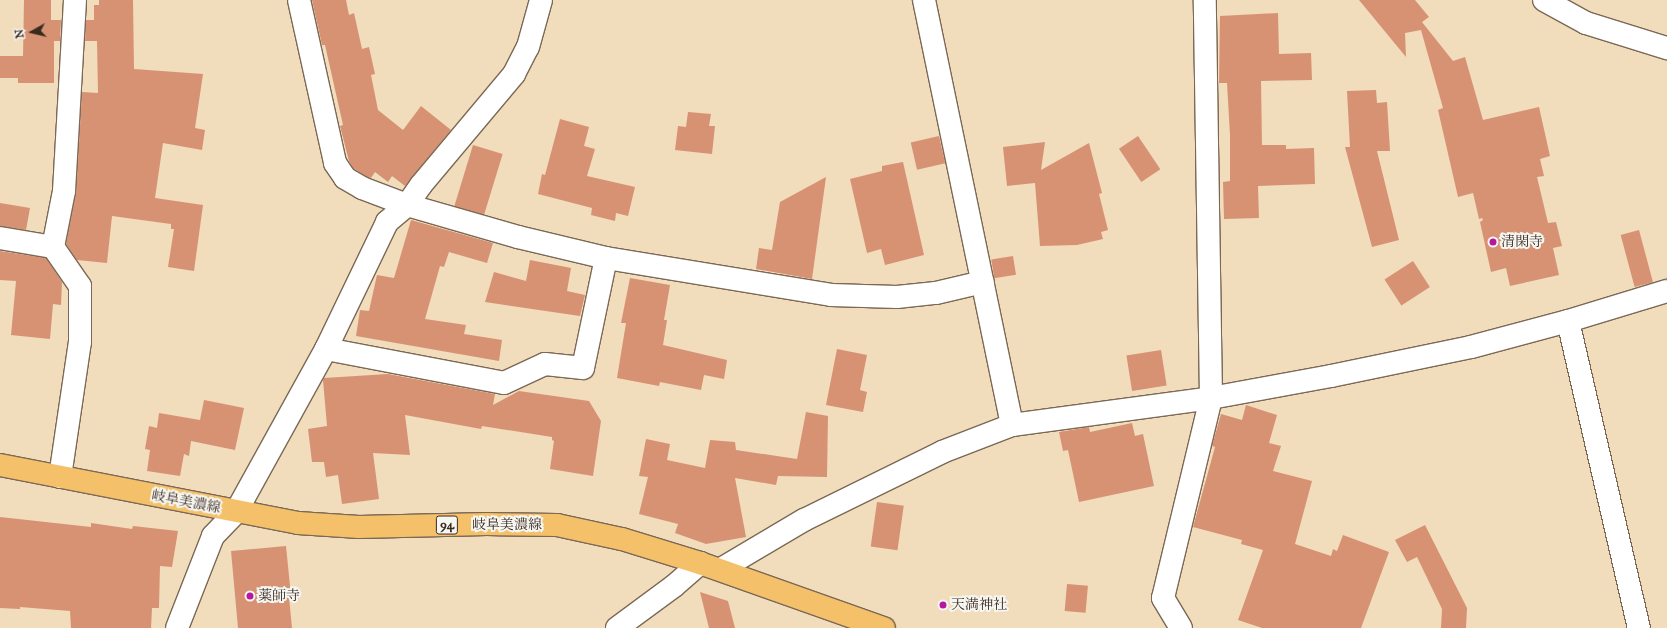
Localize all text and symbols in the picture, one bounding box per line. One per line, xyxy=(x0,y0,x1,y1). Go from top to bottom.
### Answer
north arrow xyxy=(12,12,52,52)
text: N xyxy=(13,28,27,39)
place label: 清閑寺 xyxy=(1501,234,1543,250)
marker: 清閑寺 xyxy=(1488,237,1498,247)
street label: 岐阜美濃線 xyxy=(150,487,222,517)
road number: 94 xyxy=(435,514,459,536)
street label: 岐阜美濃線 xyxy=(472,517,542,533)
place label: 薬師寺 xyxy=(258,588,300,604)
marker: 薬師寺 xyxy=(245,591,255,601)
place label: 天満神社 xyxy=(951,597,1007,613)
marker: 天満神社 xyxy=(938,600,948,610)

